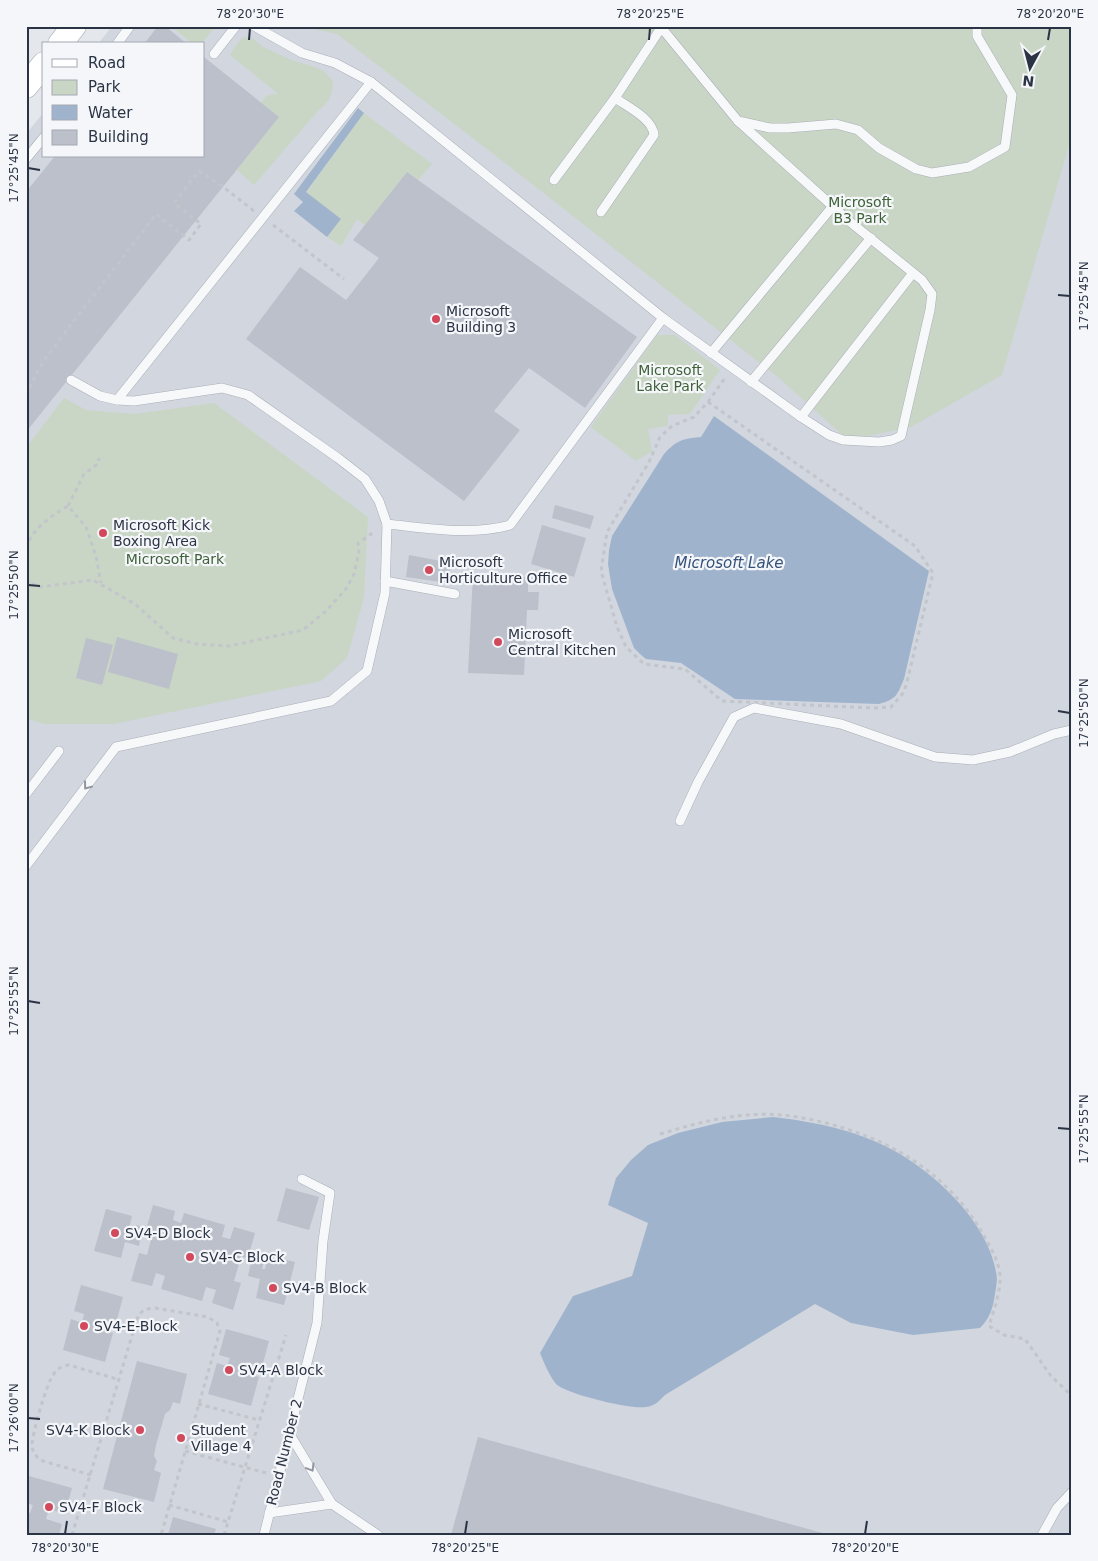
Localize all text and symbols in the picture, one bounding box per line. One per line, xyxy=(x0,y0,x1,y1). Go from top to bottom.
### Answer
text: 78°20'30"E xyxy=(216,7,284,21)
text: 78°20'25"E xyxy=(616,7,684,21)
text: 78°20'20"E xyxy=(1016,7,1084,21)
legend xyxy=(42,42,205,158)
north arrow xyxy=(1006,42,1056,92)
text: Road xyxy=(88,54,126,72)
text: N xyxy=(1022,72,1035,90)
text: Park xyxy=(88,78,121,96)
text: Water xyxy=(88,104,133,122)
text: Building xyxy=(88,128,149,146)
text: 17°25'45"N xyxy=(7,133,21,203)
park label: Microsoft B3 Park xyxy=(828,194,892,226)
text: 17°25'45"N xyxy=(1077,261,1091,331)
place label: Microsoft Building 3 xyxy=(446,303,516,335)
marker: Microsoft Building 3 xyxy=(430,313,442,325)
park label: Microsoft Lake Park xyxy=(636,362,705,394)
place label: Microsoft Kick Boxing Area xyxy=(113,517,211,549)
marker: Microsoft Kick Boxing Area xyxy=(97,527,109,539)
text: 17°25'50"N xyxy=(7,550,21,620)
park label: Microsoft Park xyxy=(126,551,225,567)
place label: Microsoft Horticulture Office xyxy=(439,554,567,586)
water label: Microsoft Lake xyxy=(674,554,784,572)
marker: Microsoft Horticulture Office xyxy=(423,564,435,576)
place label: Microsoft Central Kitchen xyxy=(508,626,616,658)
marker: Microsoft Central Kitchen xyxy=(492,636,504,648)
text: 17°25'50"N xyxy=(1077,678,1091,748)
one-way arrow xyxy=(84,780,92,789)
text: 17°25'55"N xyxy=(7,966,21,1036)
text: 17°25'55"N xyxy=(1077,1094,1091,1164)
place label: SV4-D Block xyxy=(125,1225,211,1241)
marker: SV4-D Block xyxy=(109,1227,121,1239)
place label: SV4-C Block xyxy=(200,1249,285,1265)
marker: SV4-C Block xyxy=(184,1251,196,1263)
place label: SV4-B Block xyxy=(283,1280,368,1296)
marker: SV4-B Block xyxy=(267,1282,279,1294)
place label: SV4-E-Block xyxy=(94,1318,179,1334)
marker: SV4-E-Block xyxy=(78,1320,90,1332)
place label: SV4-A Block xyxy=(239,1362,324,1378)
marker: SV4-A Block xyxy=(223,1364,235,1376)
text: 17°26'00"N xyxy=(7,1383,21,1453)
street label: Road Number 2 xyxy=(263,1397,305,1507)
place label: SV4-K Block xyxy=(46,1422,131,1438)
place label: Student Village 4 xyxy=(191,1422,251,1454)
marker: SV4-K Block xyxy=(134,1424,146,1436)
marker: Student Village 4 xyxy=(175,1432,187,1444)
one-way arrow xyxy=(304,1463,314,1472)
place label: SV4-F Block xyxy=(59,1499,143,1515)
marker: SV4-F Block xyxy=(43,1501,55,1513)
text: 78°20'30"E xyxy=(31,1541,99,1555)
text: 78°20'25"E xyxy=(431,1541,499,1555)
text: 78°20'20"E xyxy=(831,1541,899,1555)

